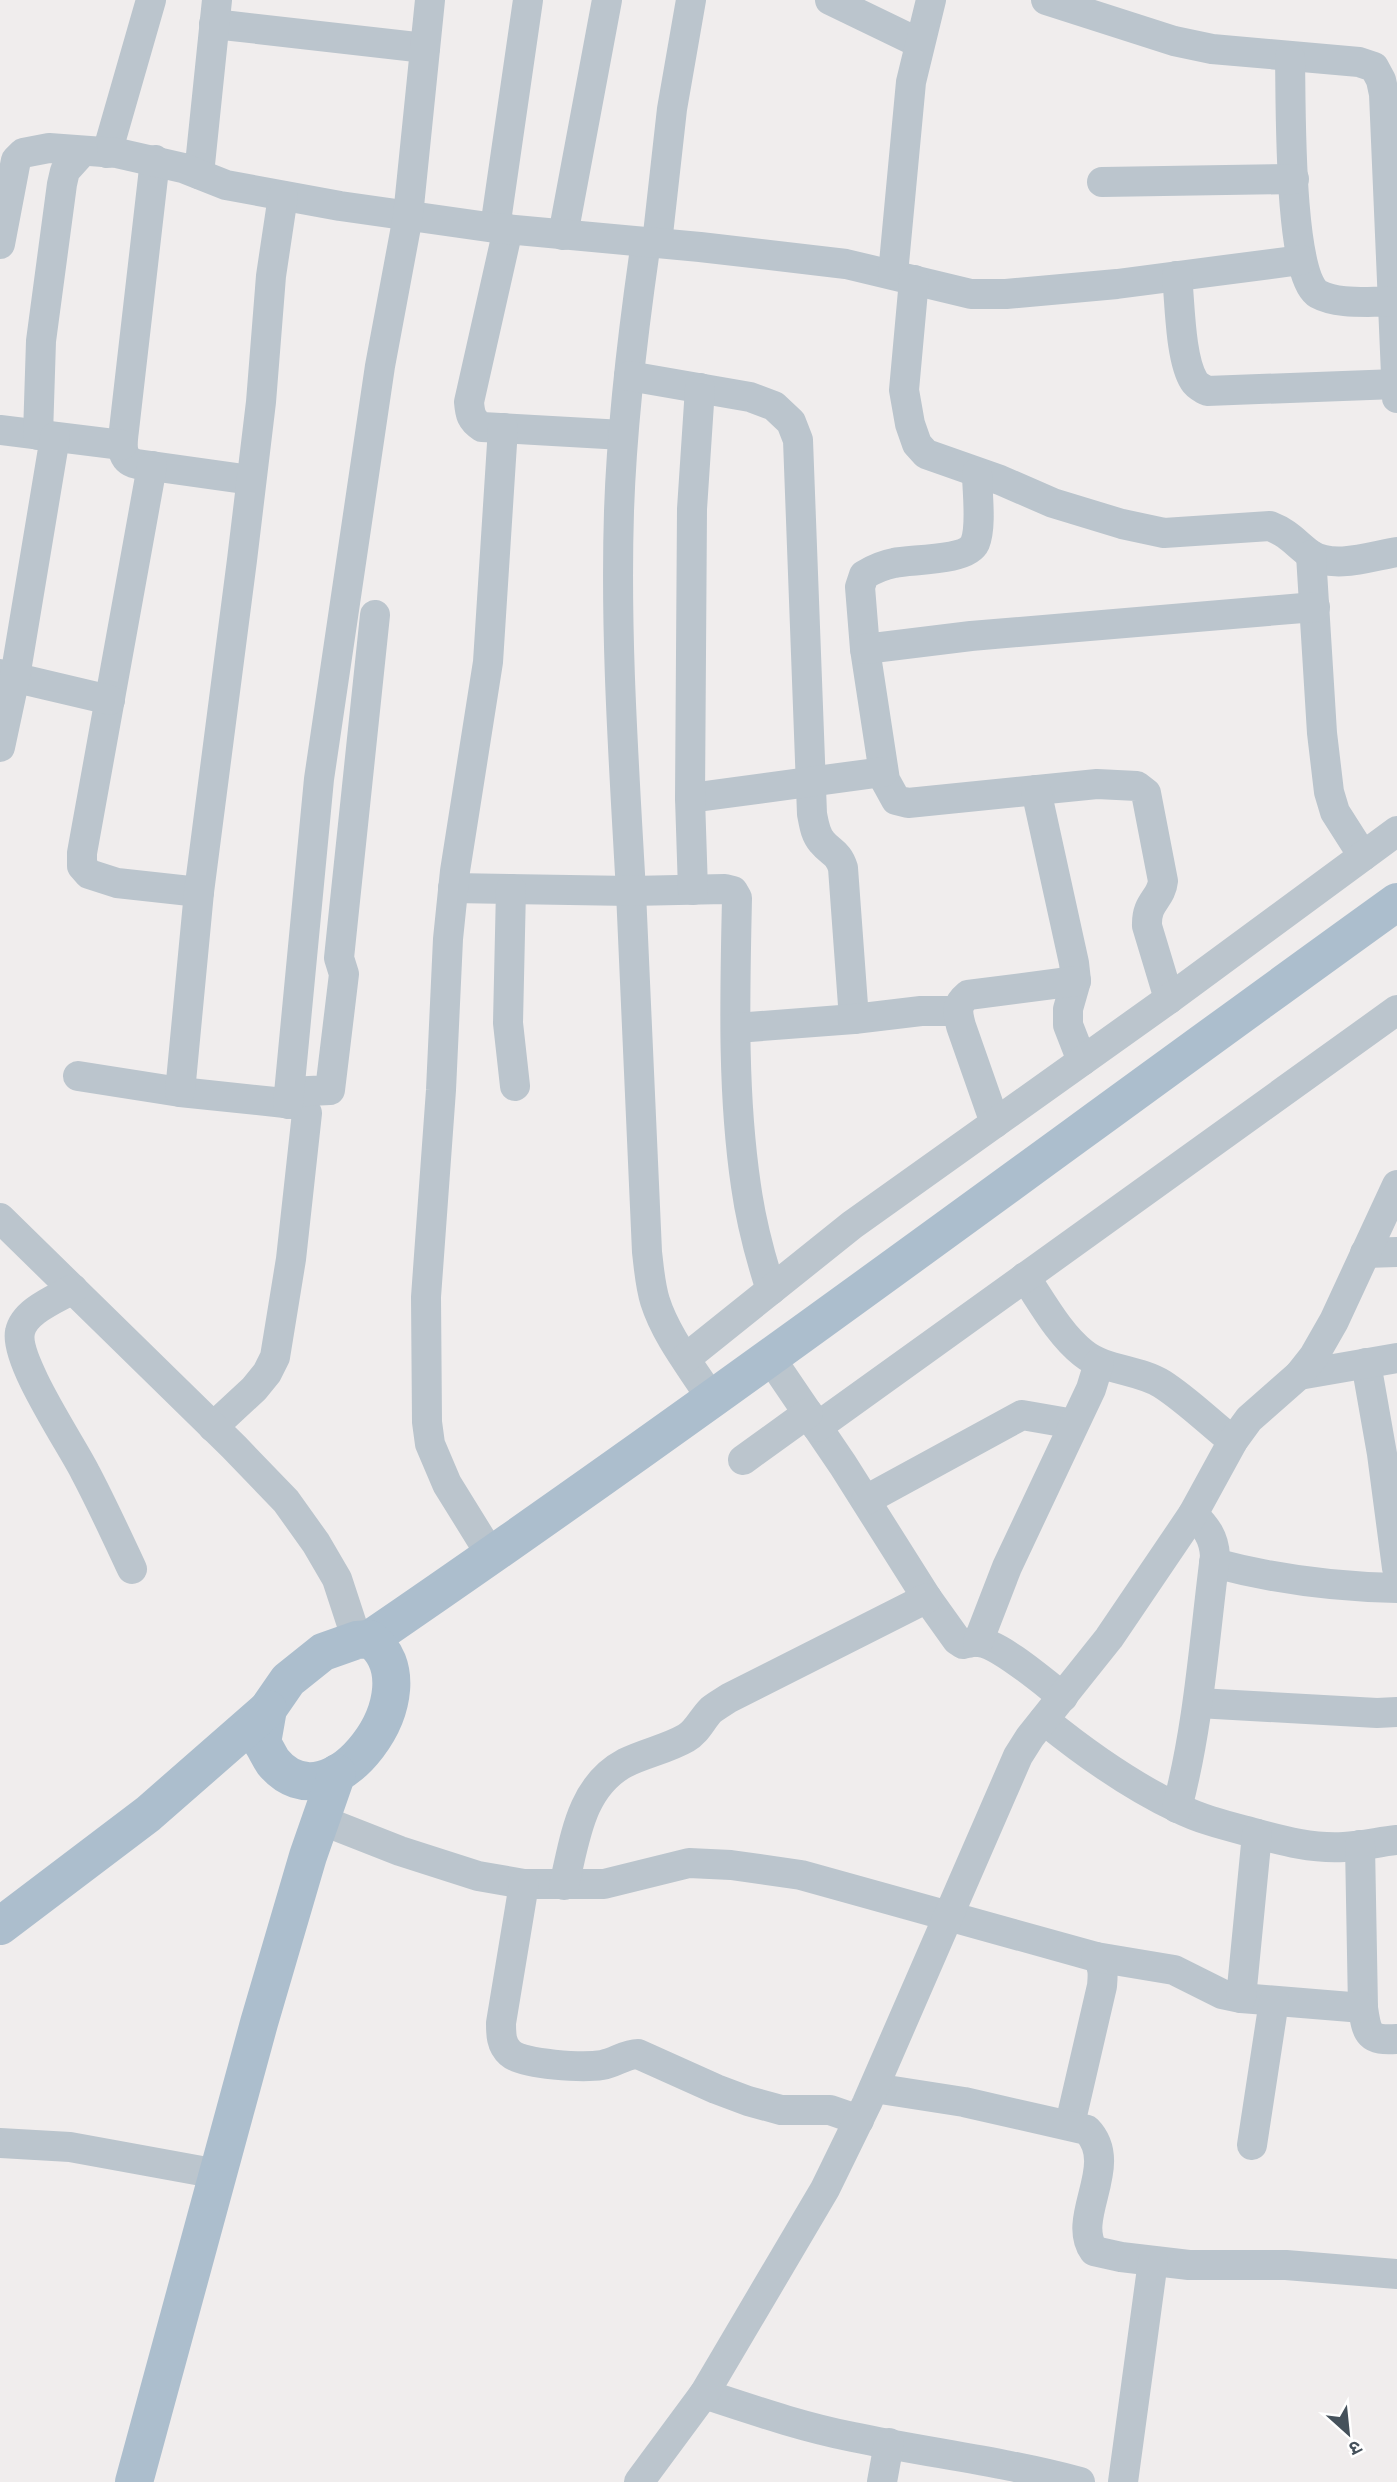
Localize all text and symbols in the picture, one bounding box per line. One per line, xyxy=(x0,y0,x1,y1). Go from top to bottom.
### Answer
north arrow xyxy=(1313,2398,1383,2468)
text: उ xyxy=(1344,2434,1366,2462)

